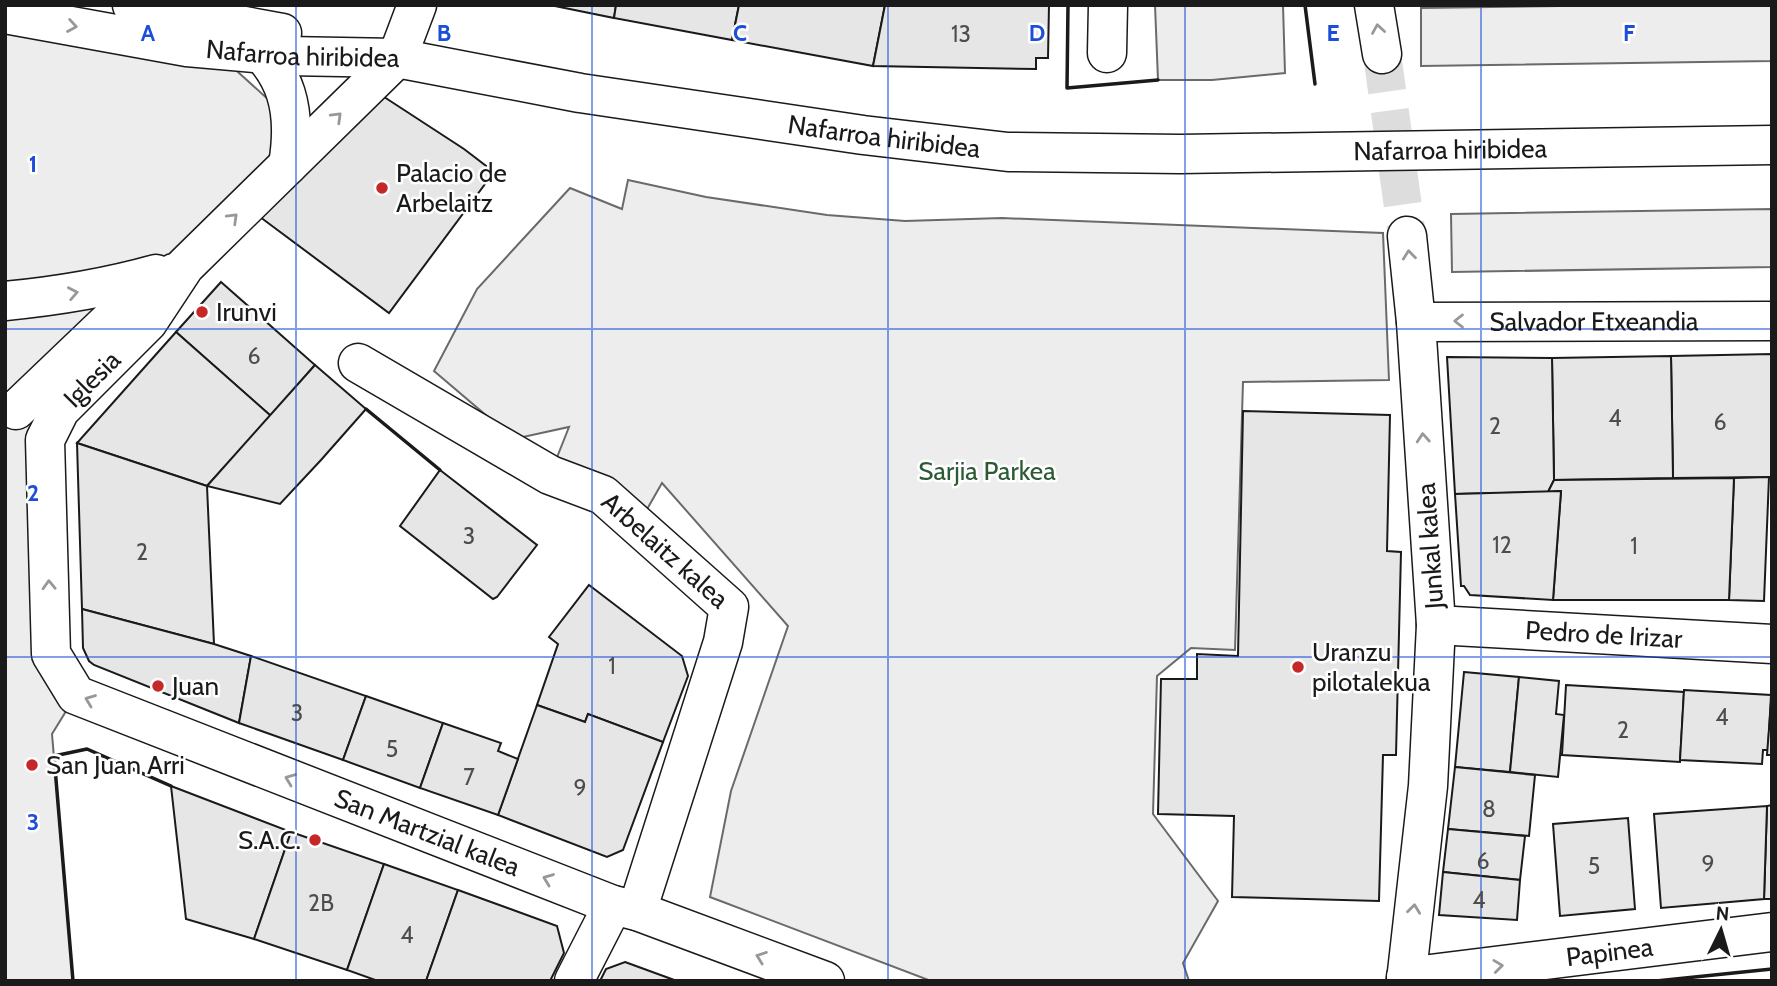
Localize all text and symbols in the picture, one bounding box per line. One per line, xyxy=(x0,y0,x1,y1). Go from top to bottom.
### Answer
one-way arrow xyxy=(66,18,78,33)
text: A xyxy=(141,19,156,47)
text: B xyxy=(437,19,451,47)
text: C xyxy=(733,19,747,47)
text: D xyxy=(1029,19,1045,47)
text: E xyxy=(1326,19,1340,47)
text: F xyxy=(1623,19,1635,47)
house number: 13 xyxy=(951,20,971,48)
one-way arrow xyxy=(1371,24,1386,35)
street label: Nafarroa hiribidea xyxy=(205,33,400,74)
street label: Nafarroa hiribidea xyxy=(786,108,983,165)
one-way arrow xyxy=(329,112,342,125)
street label: Nafarroa hiribidea xyxy=(1353,132,1548,167)
text: 1 xyxy=(29,150,37,178)
place label: Palacio de Arbelaitz xyxy=(396,157,507,219)
marker: Palacio de Arbelaitz xyxy=(374,180,390,196)
one-way arrow xyxy=(225,213,238,226)
one-way arrow xyxy=(1401,249,1416,260)
one-way arrow xyxy=(67,287,79,302)
place label: Irunvi xyxy=(216,296,277,328)
marker: Irunvi xyxy=(194,304,210,320)
street label: Salvador Etxeandia xyxy=(1489,305,1699,338)
one-way arrow xyxy=(1453,313,1463,329)
house number: 6 xyxy=(247,342,261,370)
street label: Iglesia xyxy=(57,344,127,414)
house number: 4 xyxy=(1608,404,1622,432)
house number: 6 xyxy=(1713,408,1727,436)
house number: 2 xyxy=(1489,412,1501,440)
one-way arrow xyxy=(1416,433,1431,444)
park label: Sarjia Parkea xyxy=(918,455,1056,487)
text: 2 xyxy=(27,479,39,507)
street label: Junkal kalea xyxy=(1410,481,1450,611)
street label: Arbelaitz kalea xyxy=(595,485,735,615)
house number: 3 xyxy=(463,522,475,550)
house number: 12 xyxy=(1492,531,1512,559)
house number: 1 xyxy=(1630,532,1638,560)
house number: 2 xyxy=(136,538,148,566)
one-way arrow xyxy=(41,580,56,591)
street label: Pedro de Irizar xyxy=(1524,614,1684,655)
place label: Uranzu pilotalekua xyxy=(1312,636,1431,698)
house number: 1 xyxy=(608,652,616,680)
marker: Uranzu pilotalekua xyxy=(1290,659,1306,675)
place label: Juan xyxy=(171,670,219,702)
marker: Juan xyxy=(150,678,166,694)
one-way arrow xyxy=(84,694,96,708)
house number: 3 xyxy=(291,699,303,727)
house number: 4 xyxy=(1715,703,1729,731)
house number: 2 xyxy=(1617,716,1629,744)
house number: 5 xyxy=(386,735,398,763)
place label: San Juan Arri xyxy=(46,749,185,781)
marker: San Juan Arri xyxy=(24,757,40,773)
house number: 7 xyxy=(463,763,475,791)
one-way arrow xyxy=(285,773,297,787)
house number: 9 xyxy=(573,774,587,802)
street label: San Martzial kalea xyxy=(330,782,525,883)
house number: 8 xyxy=(1482,795,1496,823)
text: 3 xyxy=(27,808,39,836)
place label: S.A.C. xyxy=(238,824,301,856)
marker: S.A.C. xyxy=(307,832,323,848)
house number: 6 xyxy=(1476,847,1490,875)
house number: 9 xyxy=(1701,850,1715,878)
house number: 5 xyxy=(1588,852,1600,880)
one-way arrow xyxy=(542,874,554,888)
house number: 4 xyxy=(1472,886,1486,914)
house number: 2B xyxy=(308,889,334,917)
north arrow xyxy=(1686,895,1756,965)
text: N xyxy=(1715,902,1730,926)
one-way arrow xyxy=(1406,904,1421,915)
house number: 4 xyxy=(400,921,414,949)
street label: Papinea xyxy=(1564,931,1655,973)
one-way arrow xyxy=(756,951,768,965)
one-way arrow xyxy=(1492,958,1504,973)

